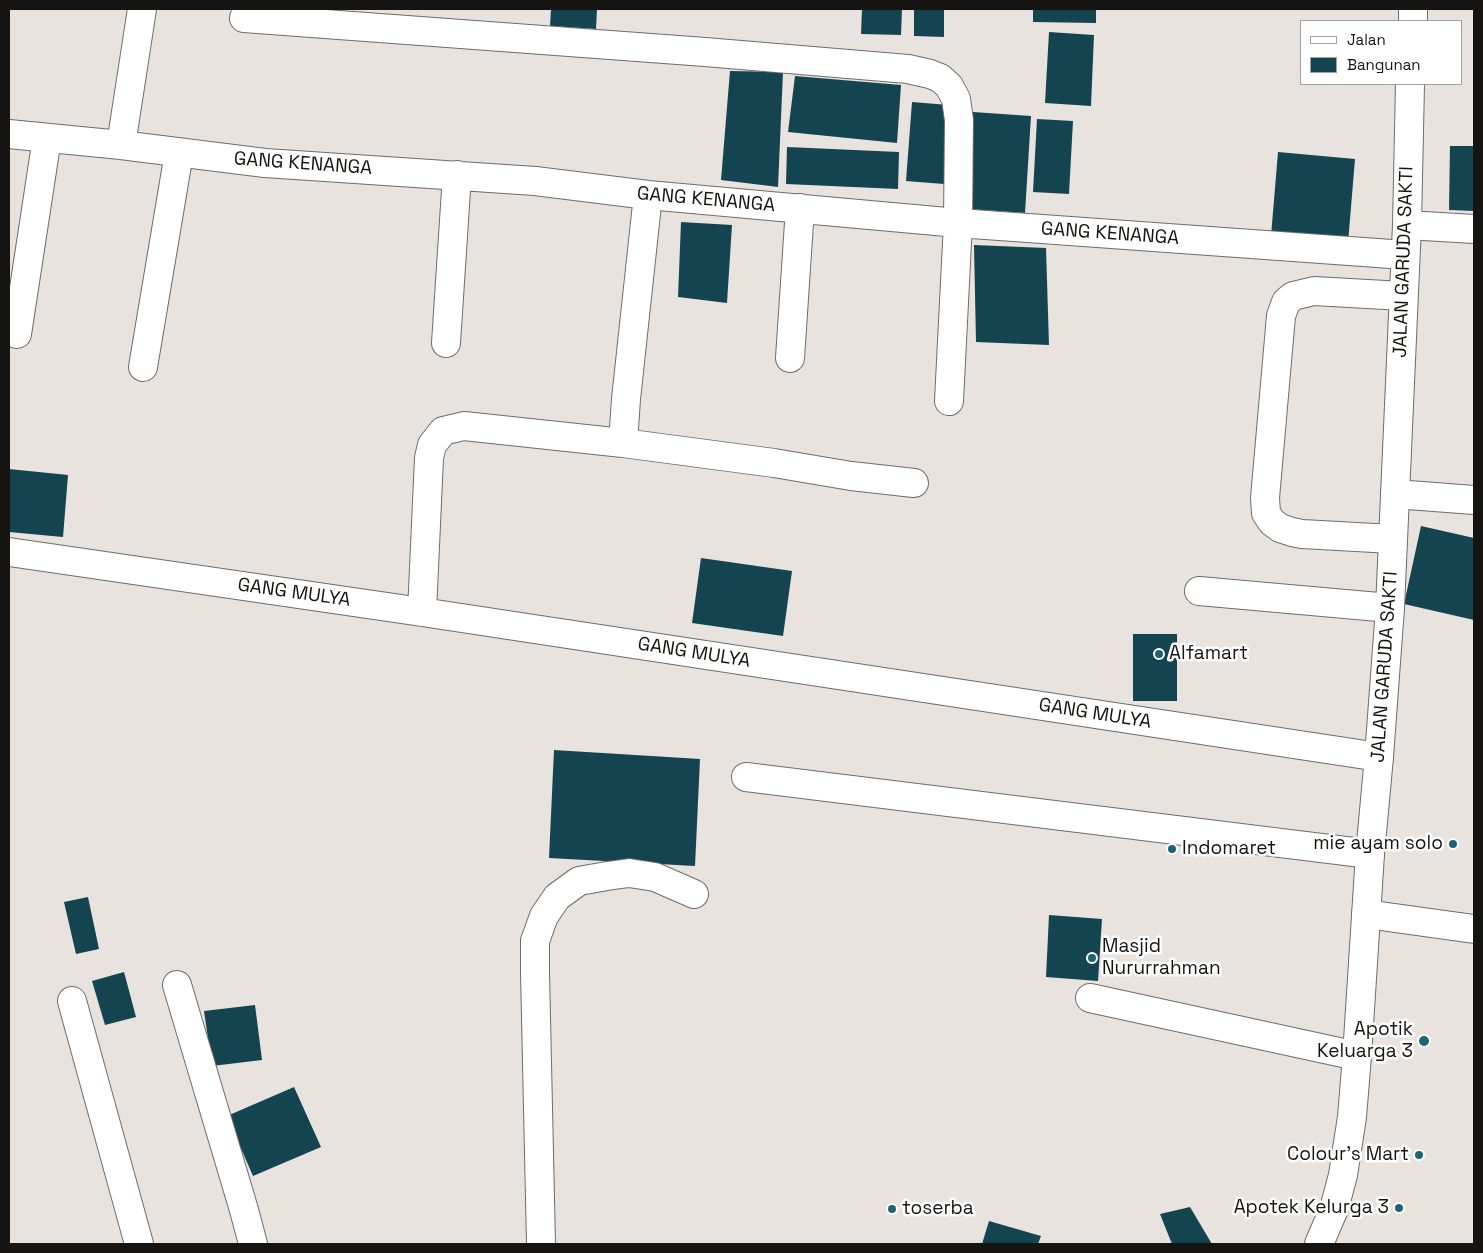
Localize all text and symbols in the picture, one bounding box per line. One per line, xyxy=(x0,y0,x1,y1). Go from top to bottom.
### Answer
legend xyxy=(1300,20,1463,85)
text: Jalan xyxy=(1347,30,1386,49)
text: Bangunan xyxy=(1347,55,1421,74)
street label: GANG KENANGA xyxy=(233,148,373,180)
street label: JALAN GARUDA SAKTI xyxy=(1389,166,1419,358)
street label: GANG KENANGA xyxy=(636,183,776,217)
street label: GANG KENANGA xyxy=(1040,218,1180,250)
street label: JALAN GARUDA SAKTI xyxy=(1367,570,1403,764)
street label: GANG MULYA xyxy=(236,574,352,612)
street label: GANG MULYA xyxy=(636,633,752,673)
place label: Alfamart xyxy=(1169,643,1248,665)
marker: Alfamart xyxy=(1153,648,1165,660)
street label: GANG MULYA xyxy=(1037,694,1153,734)
place label: mie ayam solo xyxy=(1313,833,1443,855)
place label: Indomaret xyxy=(1182,838,1276,860)
marker: mie ayam solo xyxy=(1447,838,1459,850)
marker: Indomaret xyxy=(1166,843,1178,855)
place label: Masjid Nururrahman xyxy=(1102,936,1221,980)
marker: Masjid Nururrahman xyxy=(1086,952,1098,964)
place label: Apotik Keluarga 3 xyxy=(1317,1019,1413,1063)
marker: Apotik Keluarga 3 xyxy=(1417,1034,1431,1048)
place label: Colour's Mart xyxy=(1287,1144,1409,1166)
marker: Colour's Mart xyxy=(1413,1149,1425,1161)
place label: Apotek Kelurga 3 xyxy=(1234,1197,1389,1219)
place label: toserba xyxy=(902,1198,974,1220)
marker: Apotek Kelurga 3 xyxy=(1393,1202,1405,1214)
marker: toserba xyxy=(886,1203,898,1215)

